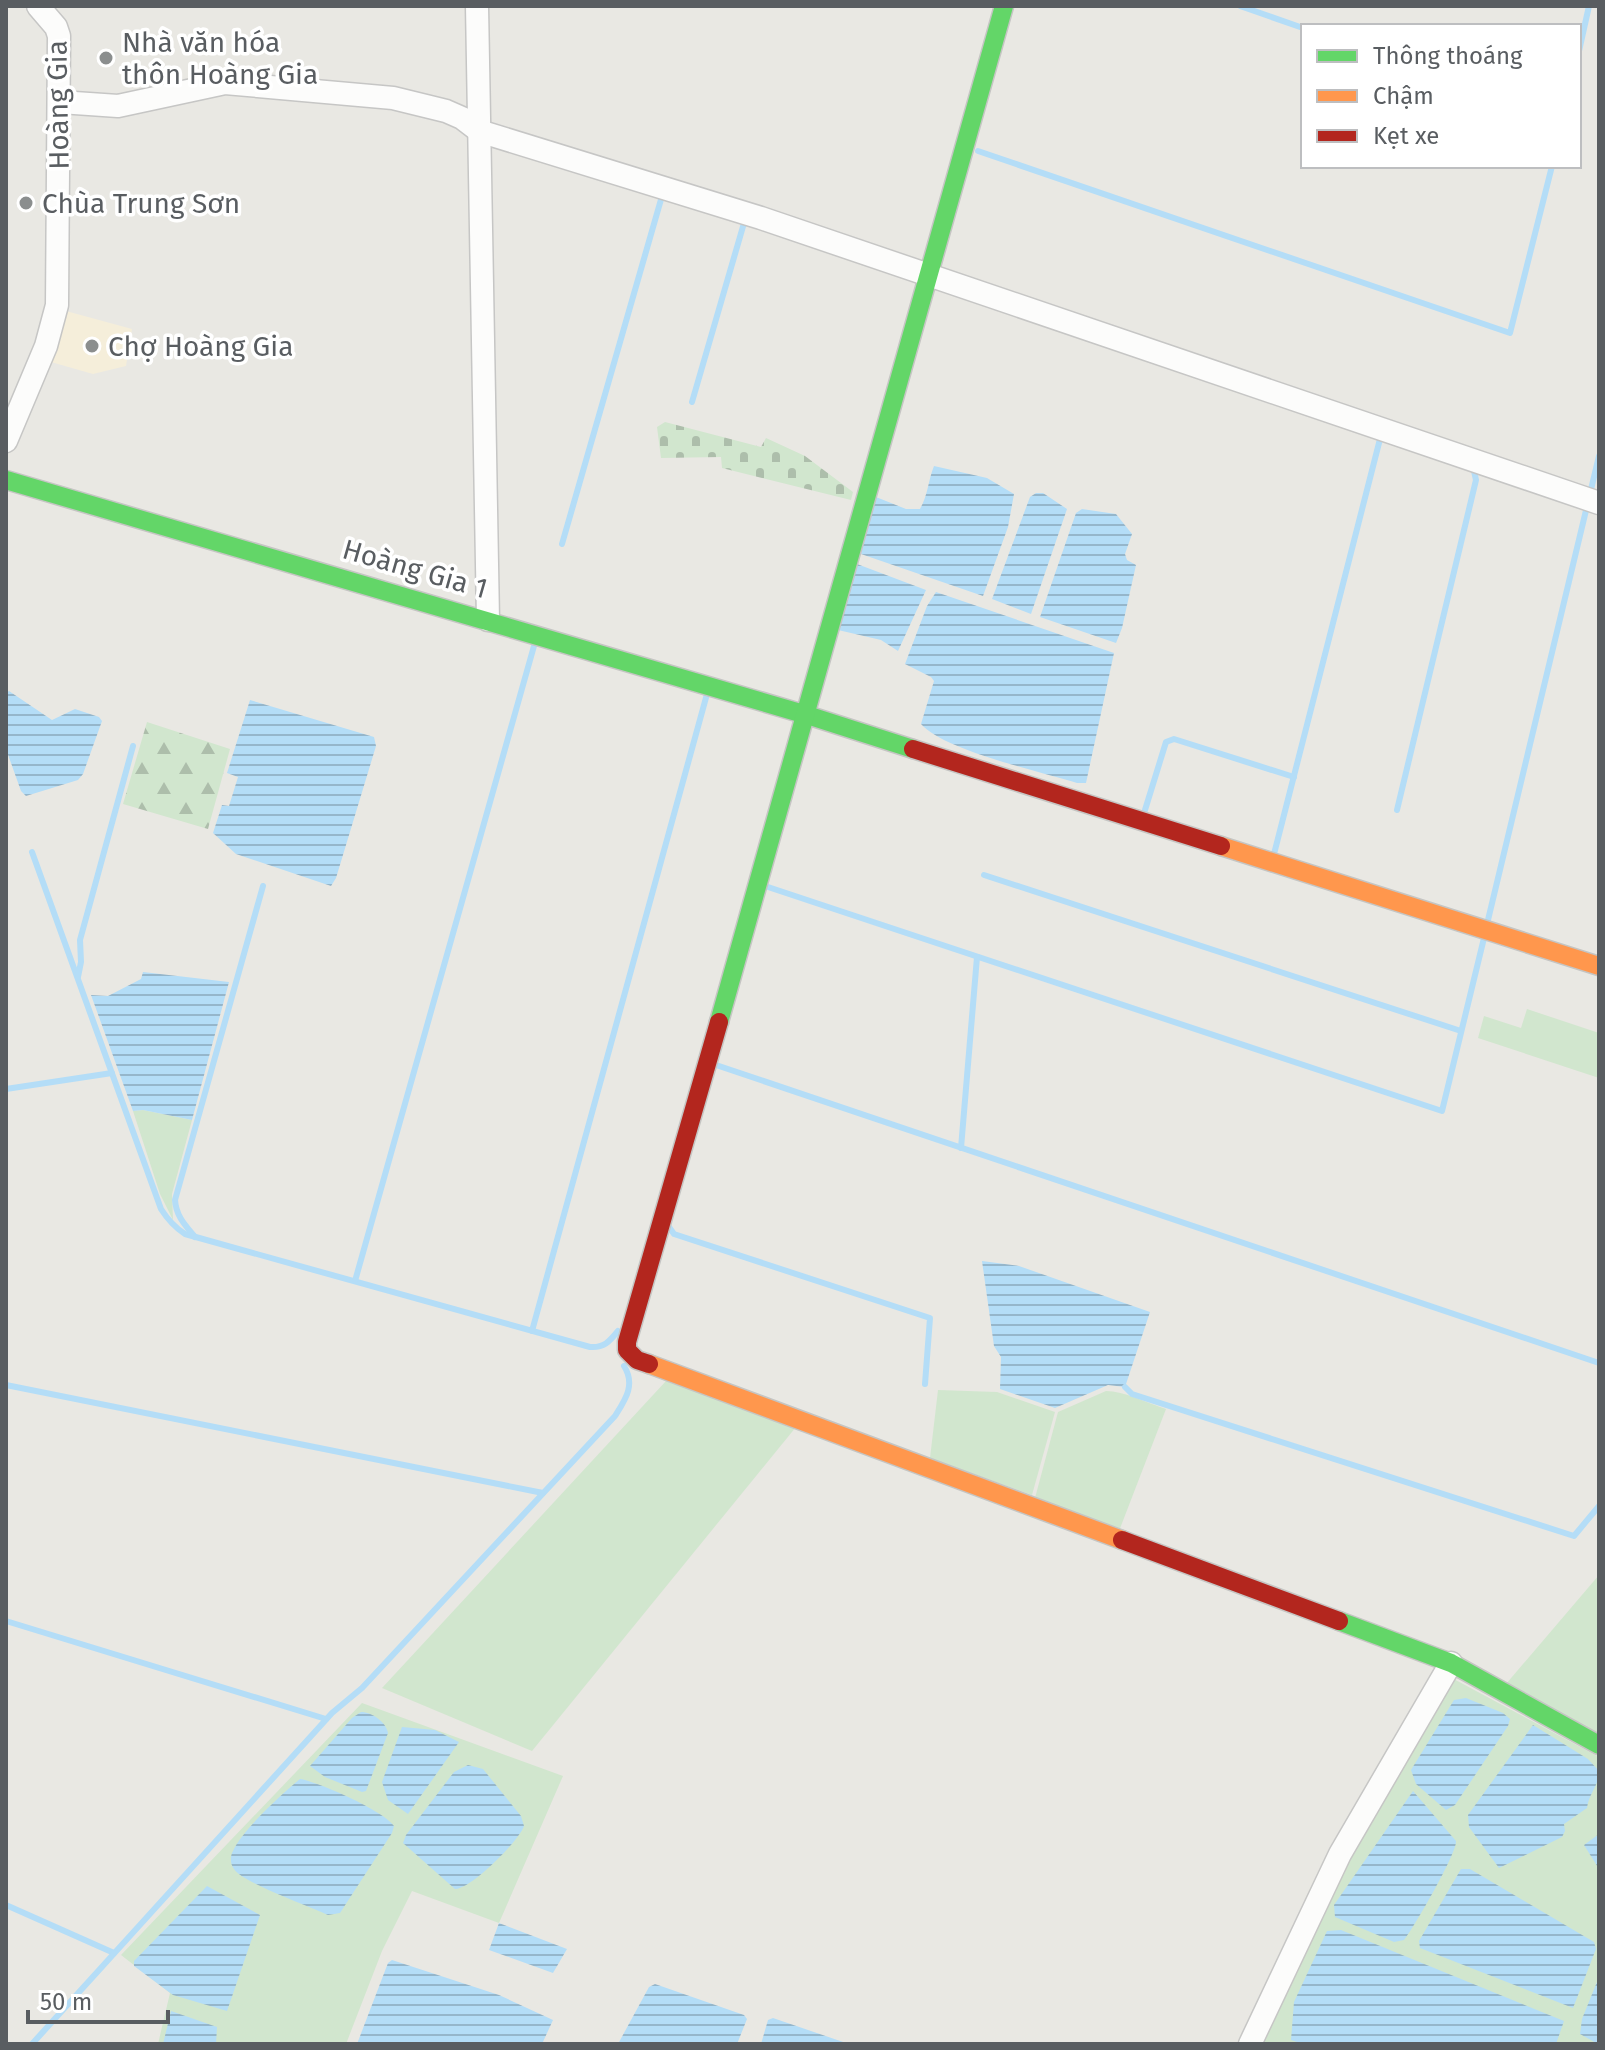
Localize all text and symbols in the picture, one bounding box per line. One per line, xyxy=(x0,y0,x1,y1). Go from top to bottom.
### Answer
legend xyxy=(1301,24,1581,168)
place label: Nhà văn hóa thôn Hoàng Gia xyxy=(122,26,318,91)
street label: Hoàng Gia xyxy=(40,40,76,170)
text: Thông thoáng xyxy=(1373,42,1523,70)
marker: Nhà văn hóa thôn Hoàng Gia xyxy=(97,49,115,67)
text: Chậm xyxy=(1373,82,1434,110)
text: Kẹt xe xyxy=(1373,122,1439,150)
place label: Chùa Trung Sơn xyxy=(42,187,240,220)
marker: Chùa Trung Sơn xyxy=(17,194,35,212)
place label: Chợ Hoàng Gia xyxy=(108,330,293,363)
marker: Chợ Hoàng Gia xyxy=(83,337,101,355)
street label: Hoàng Gia 1 xyxy=(339,533,491,605)
scale bar xyxy=(28,1974,168,2024)
text: 50 m xyxy=(40,1988,92,2016)

